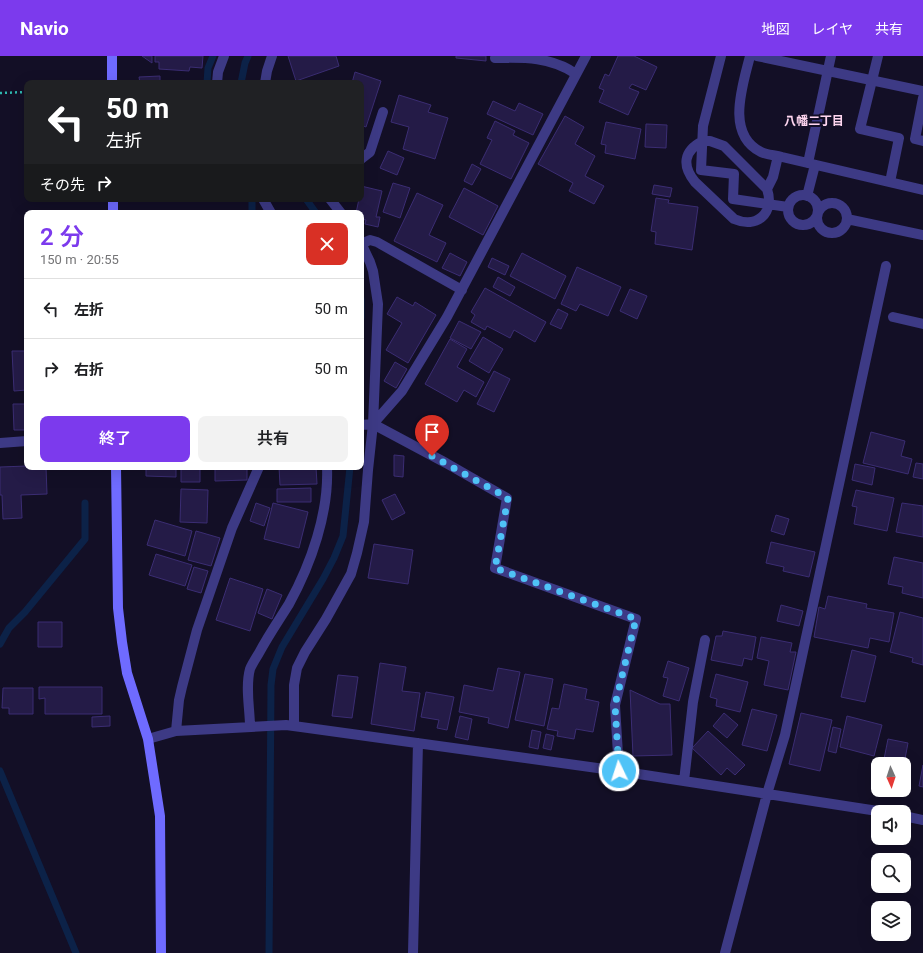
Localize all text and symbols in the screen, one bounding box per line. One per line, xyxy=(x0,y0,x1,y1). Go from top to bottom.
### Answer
text: Navio xyxy=(20,17,69,40)
text: 地図 xyxy=(761,21,789,37)
text: レイヤ xyxy=(811,21,853,37)
text: 共有 xyxy=(875,21,903,37)
text: 50 m xyxy=(106,92,169,125)
icon: left xyxy=(40,96,92,148)
district label: 八幡二丁目 xyxy=(784,114,844,128)
text: 左折 xyxy=(106,130,142,151)
icon: right xyxy=(93,172,115,194)
text: その先 xyxy=(40,176,85,194)
text: 2 分 xyxy=(40,223,84,251)
button: close xyxy=(306,223,348,265)
text: 150 m · 20:55 xyxy=(40,252,119,267)
icon: left xyxy=(40,298,62,320)
text: 50 m xyxy=(314,300,348,318)
text: 左折 xyxy=(74,301,104,319)
icon: right xyxy=(40,358,62,380)
text: 50 m xyxy=(314,360,348,378)
text: 右折 xyxy=(74,361,104,379)
pin xyxy=(415,415,449,456)
button: 終了 xyxy=(40,416,190,462)
button: 共有 xyxy=(198,416,348,462)
icon: arrive xyxy=(421,421,443,443)
position arrow xyxy=(598,750,640,792)
north arrow xyxy=(871,757,911,797)
map controls xyxy=(871,757,911,941)
button: sound xyxy=(871,805,911,845)
button: search xyxy=(871,853,911,893)
button: layers xyxy=(871,901,911,941)

